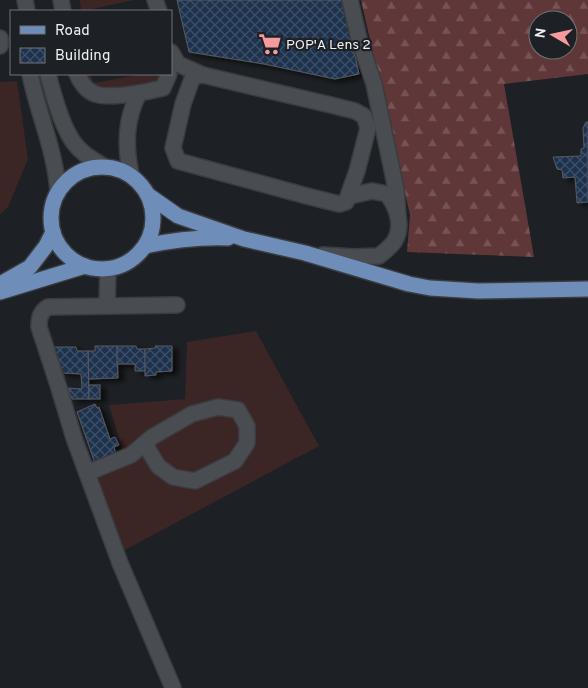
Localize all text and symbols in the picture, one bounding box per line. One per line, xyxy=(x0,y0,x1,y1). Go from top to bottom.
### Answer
legend xyxy=(10,10,172,75)
north arrow xyxy=(528,10,578,60)
text: Road xyxy=(55,22,90,41)
text: N xyxy=(532,27,551,40)
supermarket icon: POP'A Lens 2 xyxy=(257,31,283,57)
place label: POP'A Lens 2 xyxy=(286,37,371,54)
text: Building xyxy=(55,47,110,66)

